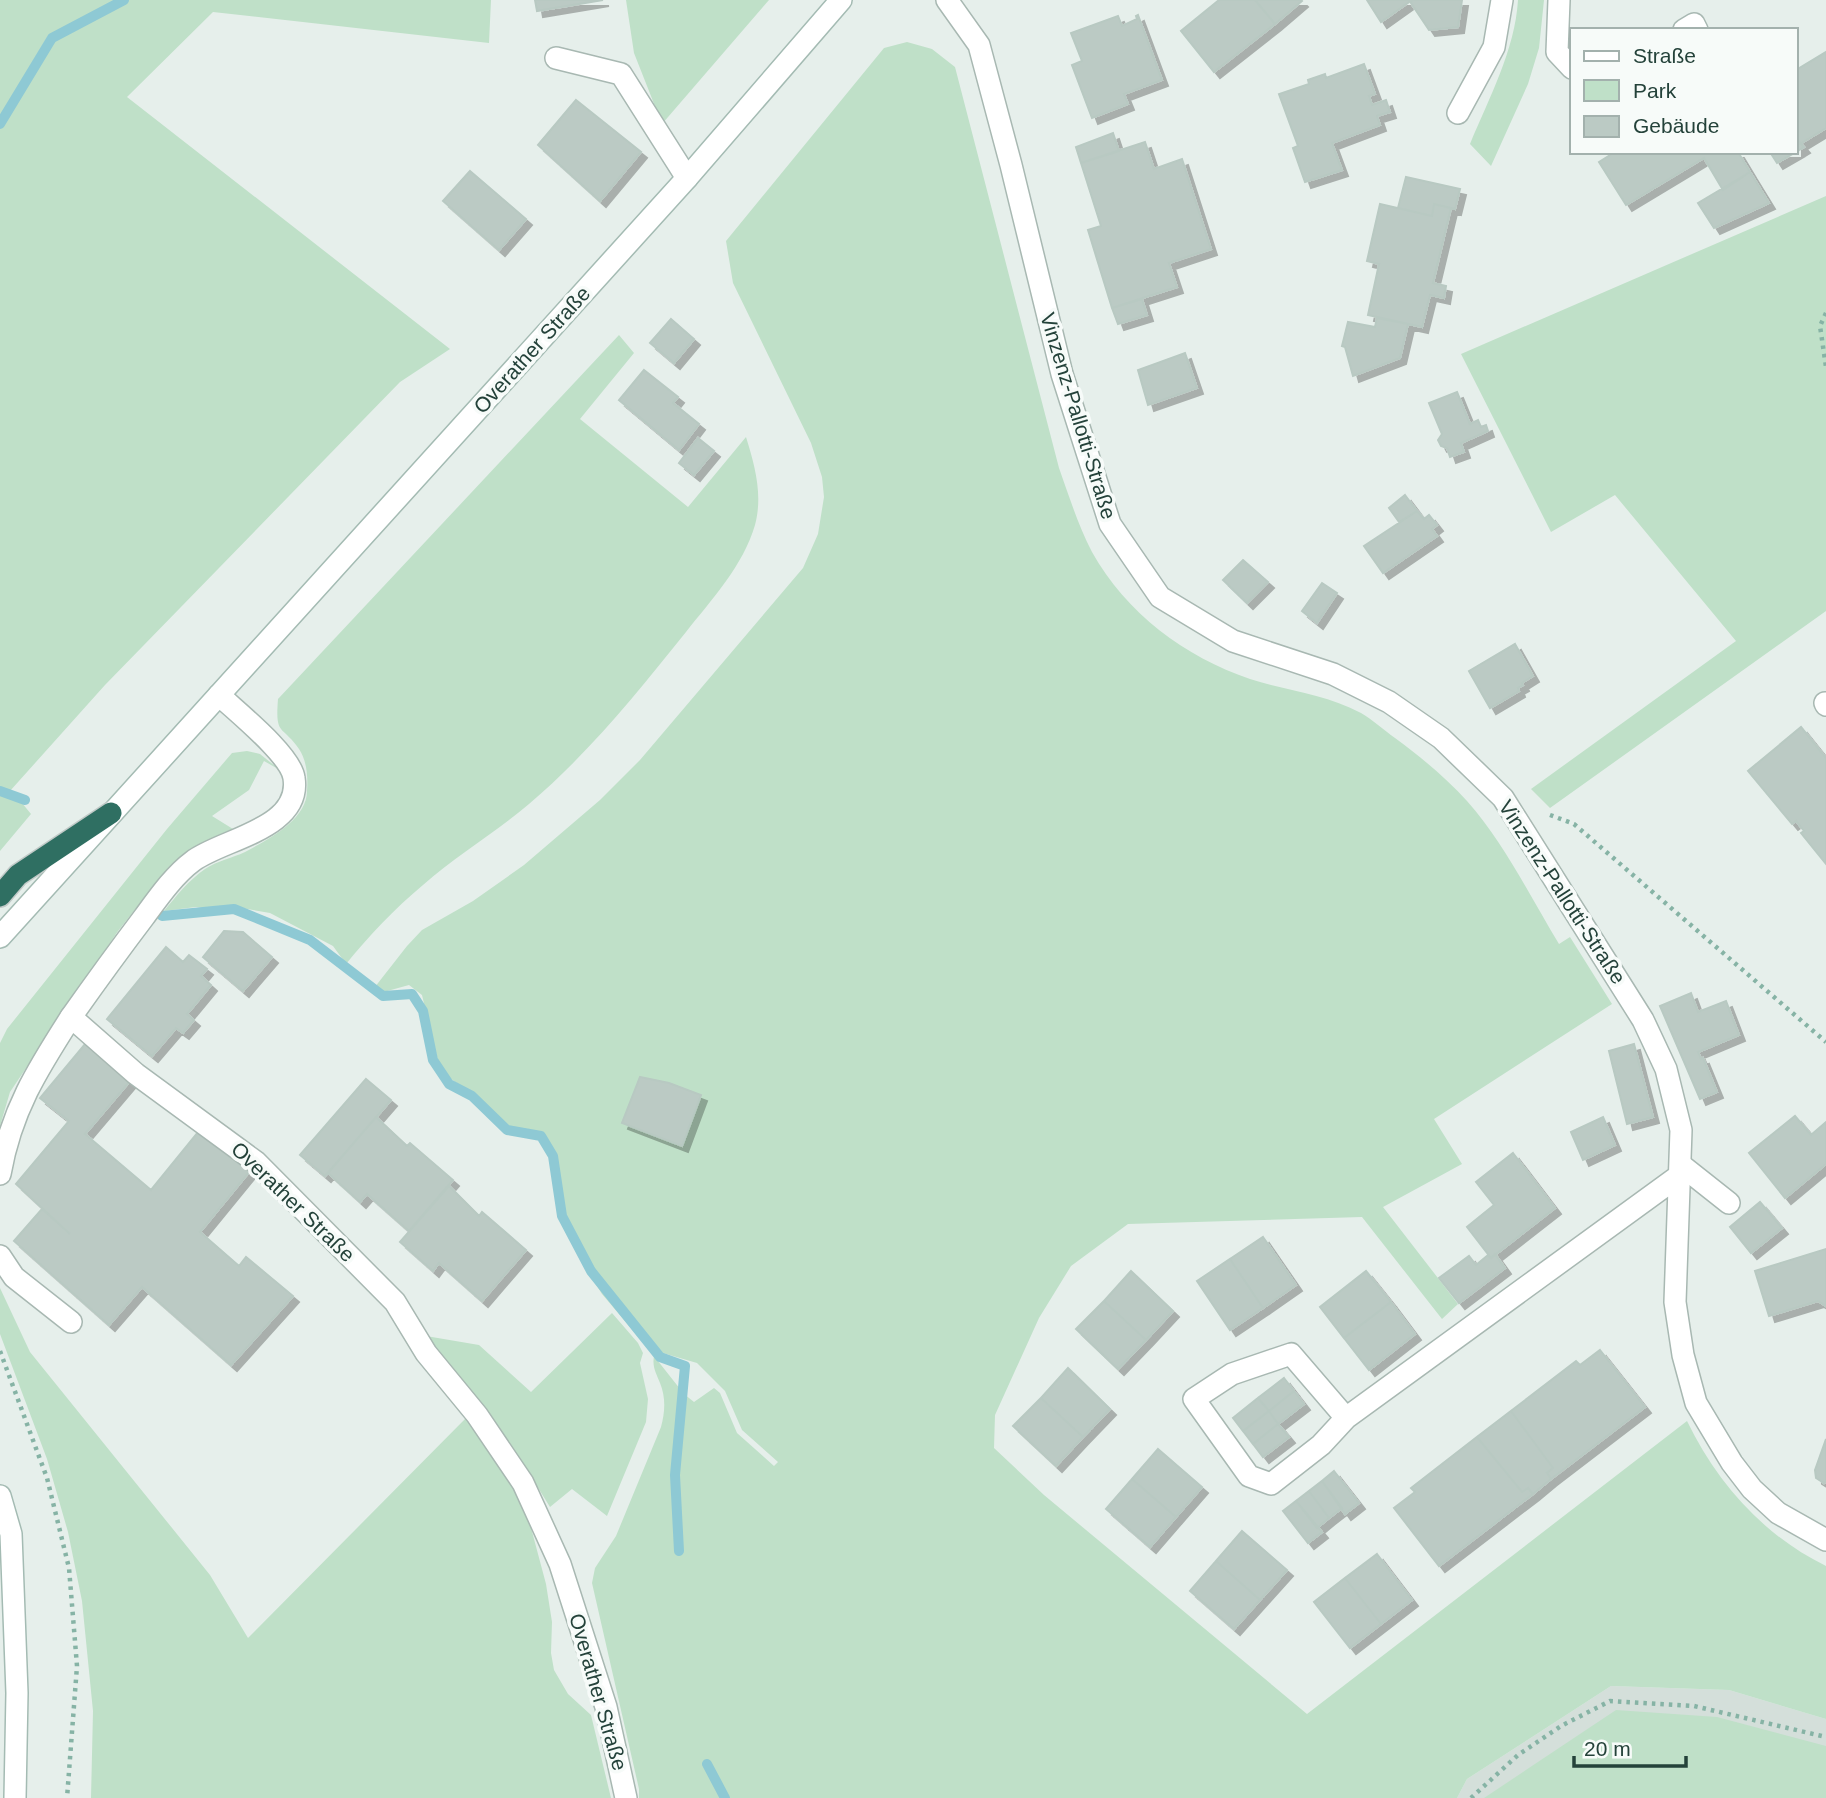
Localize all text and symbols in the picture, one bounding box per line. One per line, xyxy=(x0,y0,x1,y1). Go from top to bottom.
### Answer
legend xyxy=(1570,28,1798,154)
text: Straße xyxy=(1633,44,1696,67)
text: Park xyxy=(1633,79,1677,102)
text: Gebäude xyxy=(1633,114,1719,137)
street label: Overather Straße xyxy=(469,282,594,418)
street label: Vinzenz-Pallotti-Straße xyxy=(1036,310,1121,522)
street label: Vinzenz-Pallotti-Straße xyxy=(1494,796,1630,988)
street label: Overather Straße xyxy=(227,1137,360,1266)
street label: Overather Straße xyxy=(565,1611,632,1773)
scale bar xyxy=(1574,1724,1686,1768)
text: 20 m xyxy=(1584,1737,1631,1760)

